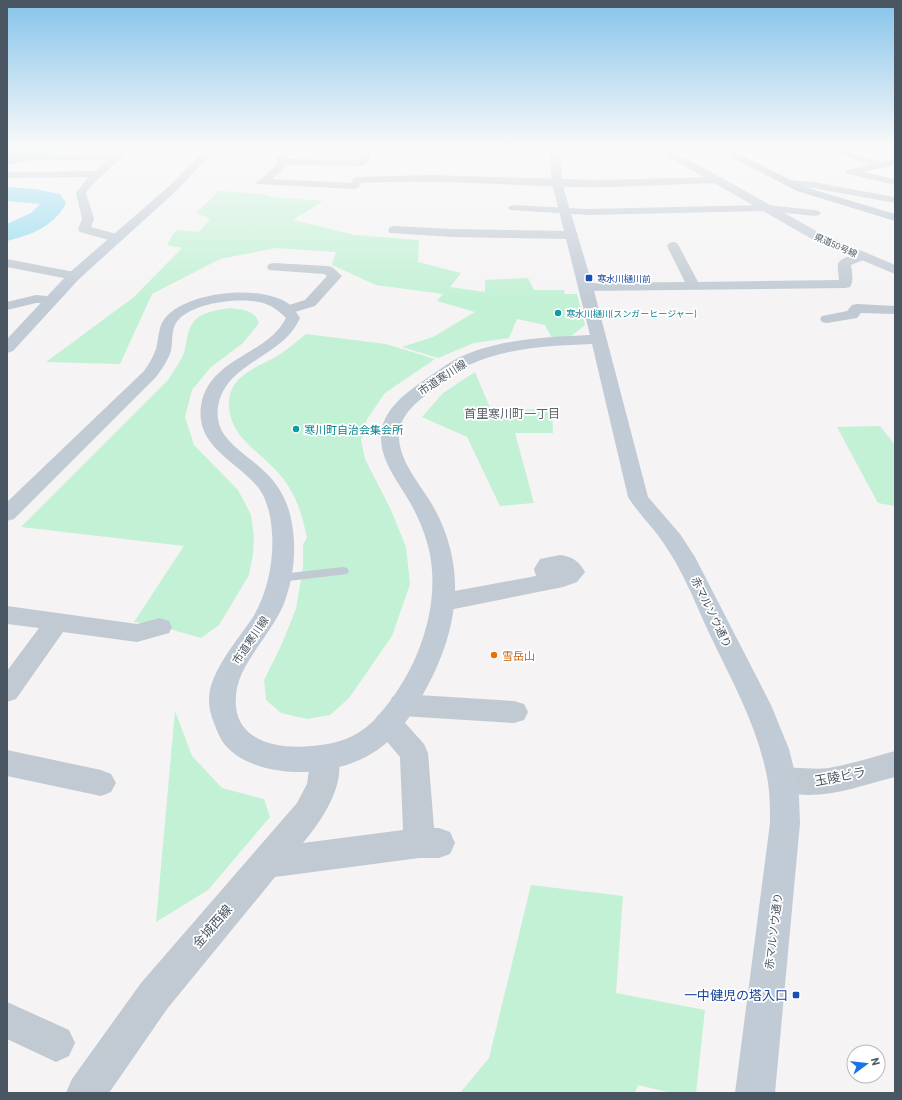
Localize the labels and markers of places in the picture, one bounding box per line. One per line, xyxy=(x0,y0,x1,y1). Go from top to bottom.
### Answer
marker: 寒水川樋川前 xyxy=(584,273,594,283)
place label: 寒水川樋川前 xyxy=(597,273,651,284)
marker: 寒水川樋川(スンガーヒージャー) xyxy=(553,308,563,318)
place label: 寒水川樋川(スンガーヒージャー) xyxy=(566,308,697,319)
place label: 寒川町自治会集会所 xyxy=(304,423,404,436)
marker: 寒川町自治会集会所 xyxy=(291,424,301,434)
place label: 雪岳山 xyxy=(502,649,535,662)
marker: 雪岳山 xyxy=(489,650,499,660)
place label: 一中健児の塔入口 xyxy=(684,987,788,1003)
marker: 一中健児の塔入口 xyxy=(791,990,801,1000)

